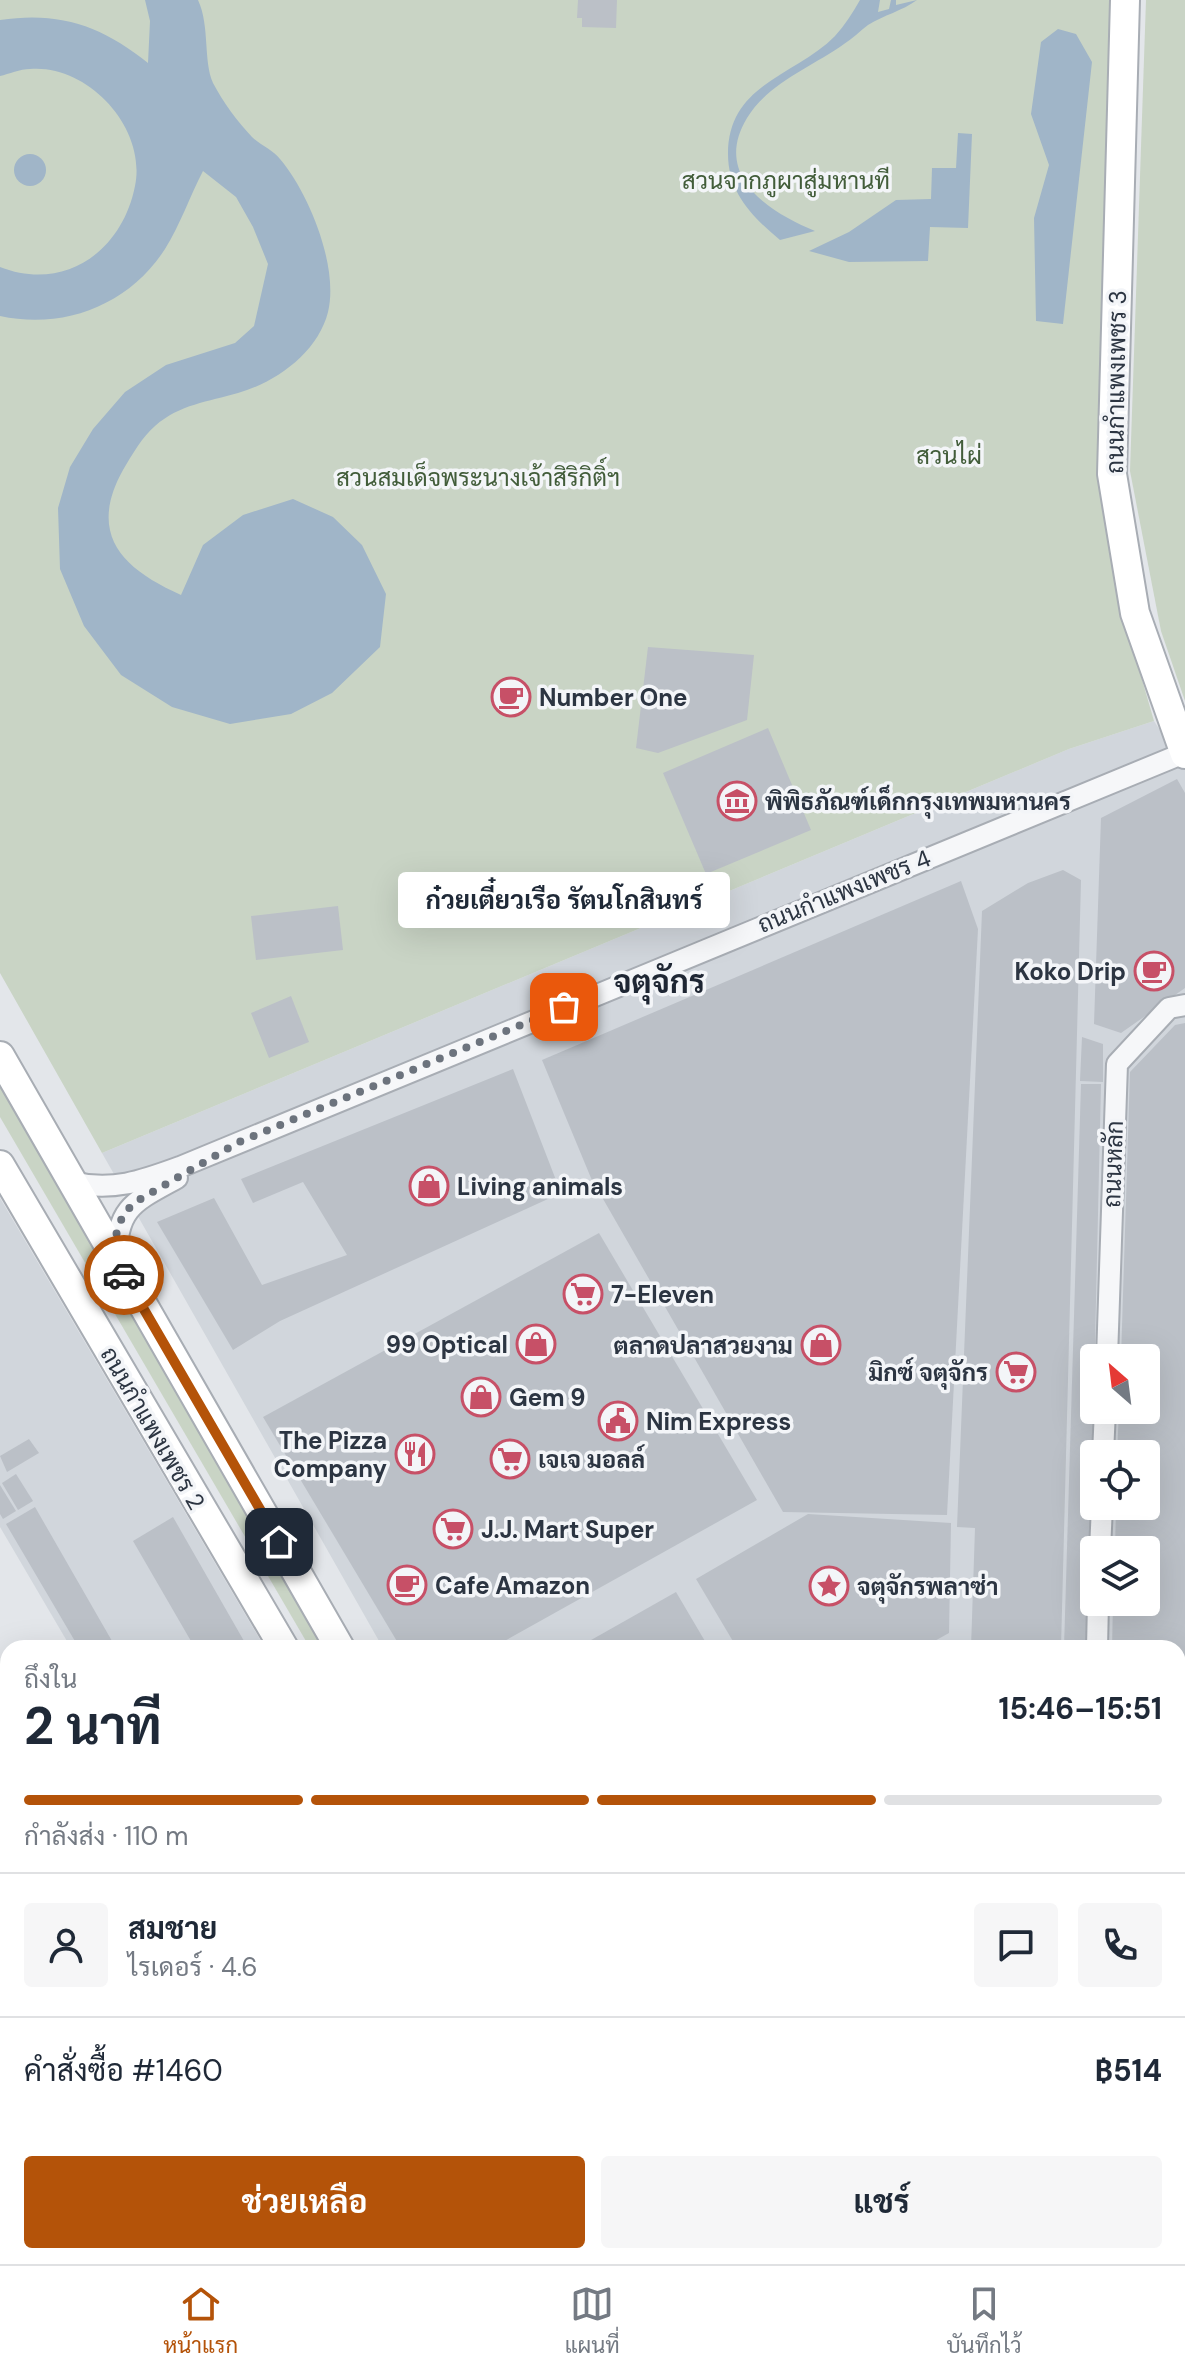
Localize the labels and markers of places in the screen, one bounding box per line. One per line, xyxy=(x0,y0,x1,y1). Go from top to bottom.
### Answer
cafe icon: Number One xyxy=(490,676,532,718)
place label: Number One xyxy=(539,682,688,713)
museum icon: พิพิธภัณฑ์เด็กกรุงเทพมหานคร xyxy=(716,780,758,822)
place label: พิพิธภัณฑ์เด็กกรุงเทพมหานคร xyxy=(765,784,1071,819)
callout: ก๋วยเตี๋ยวเรือ รัตนโกสินทร์ xyxy=(398,871,730,927)
cafe icon: Koko Drip xyxy=(1133,950,1175,992)
place label: Koko Drip xyxy=(1014,956,1126,987)
pin xyxy=(530,973,598,1041)
shop icon: Living animals xyxy=(408,1165,450,1207)
place label: Living animals xyxy=(457,1171,623,1202)
supermarket icon: 7-Eleven xyxy=(562,1273,604,1315)
place label: 7-Eleven xyxy=(611,1279,714,1310)
shop icon: 99 Optical xyxy=(515,1323,557,1365)
shop icon: ตลาดปลาสวยงาม xyxy=(800,1324,842,1366)
place label: 99 Optical xyxy=(386,1329,508,1360)
place label: ตลาดปลาสวยงาม xyxy=(614,1330,793,1361)
supermarket icon: มิกซ์ จตุจักร xyxy=(995,1351,1037,1393)
place label: มิกซ์ จตุจักร xyxy=(868,1357,988,1390)
shop icon: Gem 9 xyxy=(460,1376,502,1418)
place label: Gem 9 xyxy=(509,1382,586,1413)
public building icon: Nim Express xyxy=(597,1400,639,1442)
place label: Nim Express xyxy=(646,1406,791,1437)
place label: The Pizza Company xyxy=(273,1425,388,1484)
restaurant icon: The Pizza Company xyxy=(394,1433,436,1475)
supermarket icon: เจเจ มอลล์ xyxy=(489,1438,531,1480)
place label: เจเจ มอลล์ xyxy=(538,1444,646,1475)
pin xyxy=(245,1508,313,1576)
supermarket icon: J.J. Mart Super xyxy=(432,1508,474,1550)
place label: J.J. Mart Super xyxy=(481,1514,654,1545)
cafe icon: Cafe Amazon xyxy=(386,1564,428,1606)
place icon: จตุจักรพลาซ่า xyxy=(808,1565,850,1607)
place label: Cafe Amazon xyxy=(435,1570,590,1601)
place label: จตุจักรพลาซ่า xyxy=(857,1571,998,1604)

